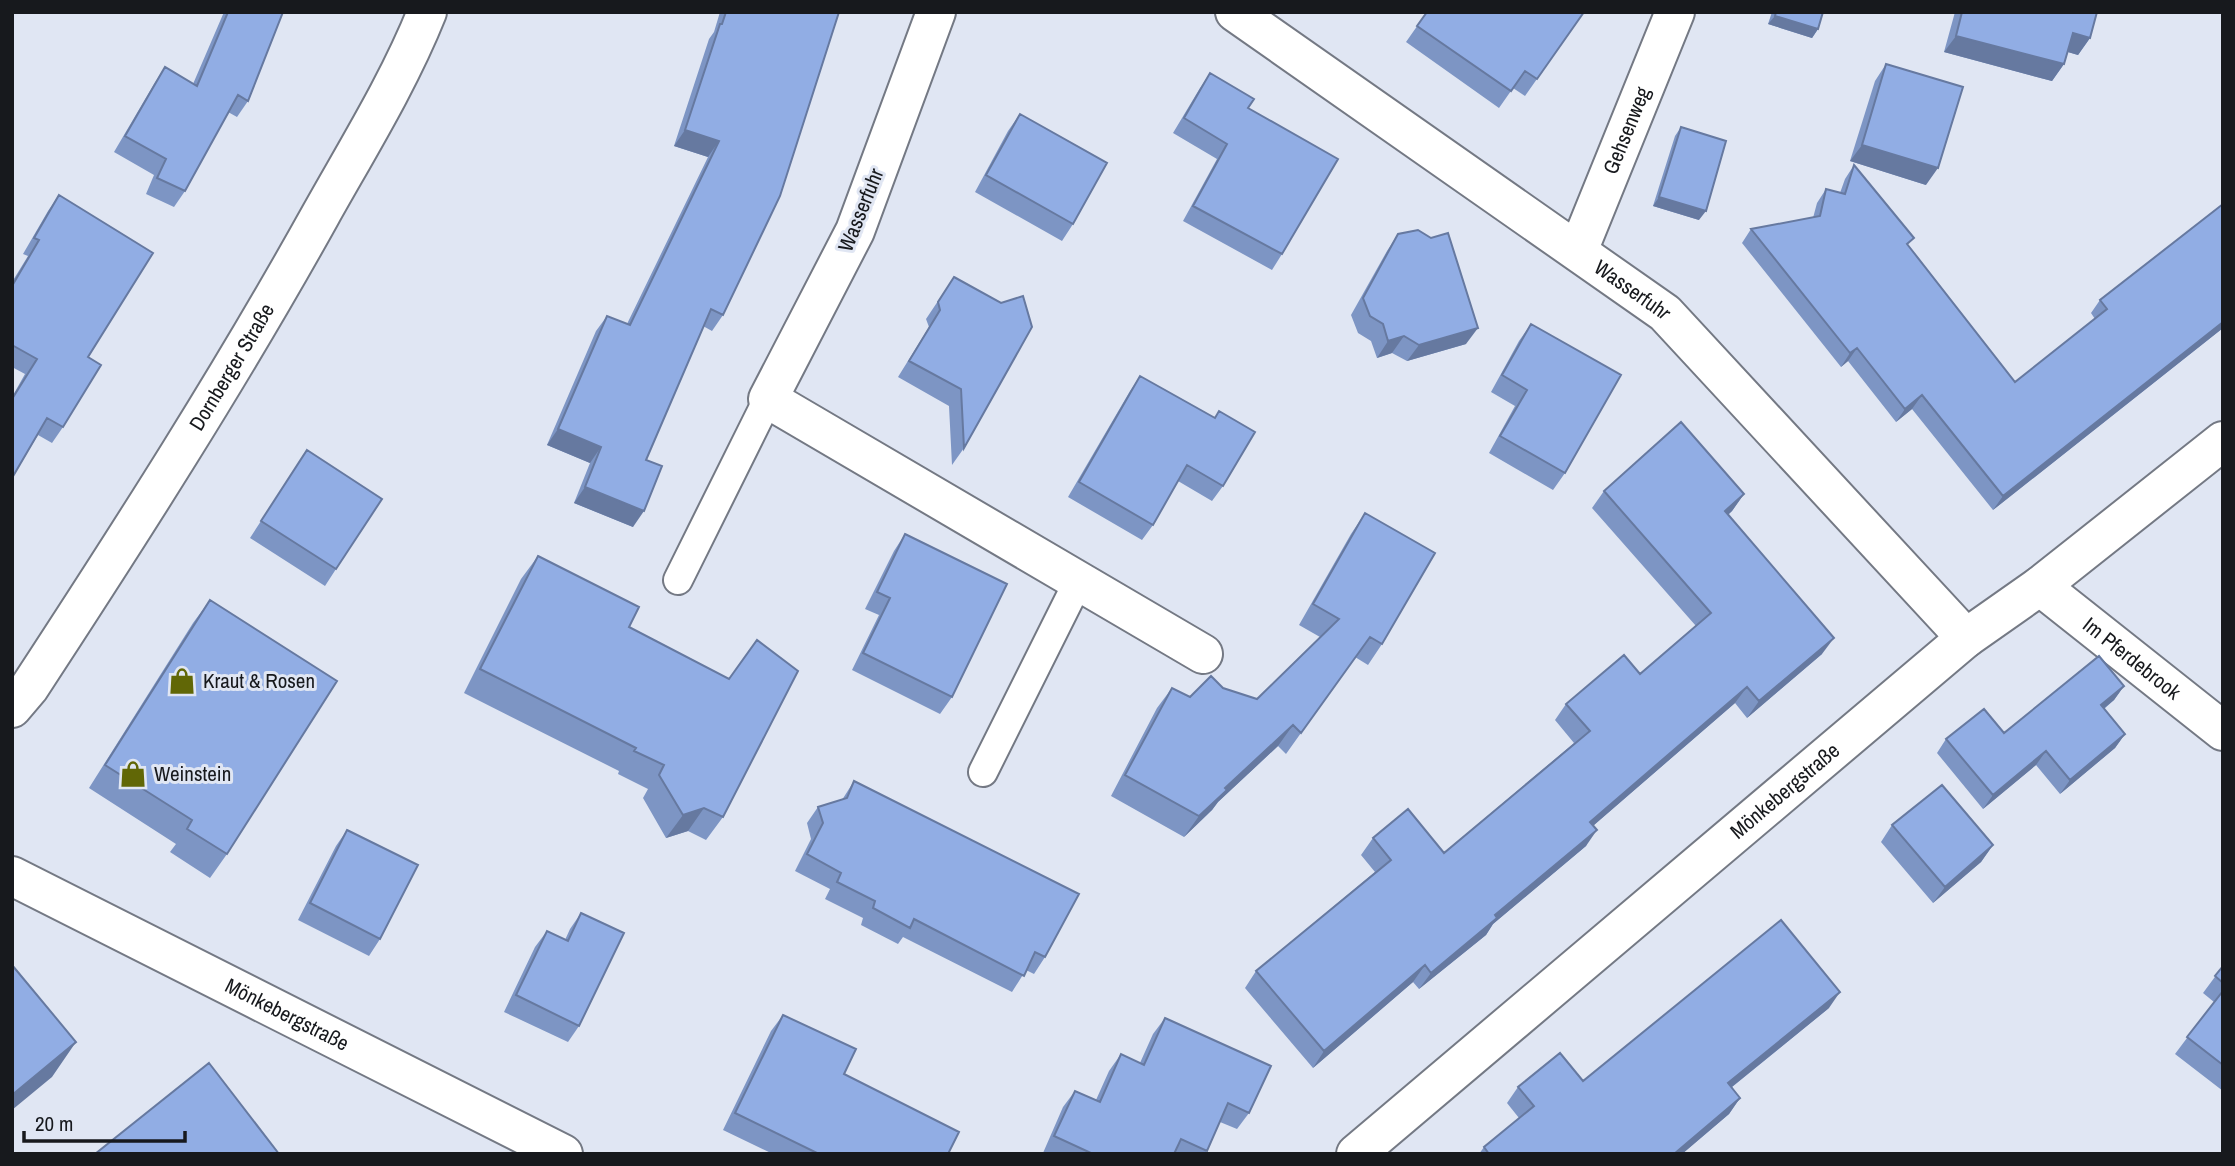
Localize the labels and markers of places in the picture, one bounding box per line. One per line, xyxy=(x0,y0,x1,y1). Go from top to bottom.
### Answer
shop icon: Kraut & Rosen xyxy=(167,666,197,696)
place label: Kraut & Rosen xyxy=(203,666,315,695)
shop icon: Weinstein xyxy=(118,759,148,789)
place label: Weinstein xyxy=(154,759,231,788)

